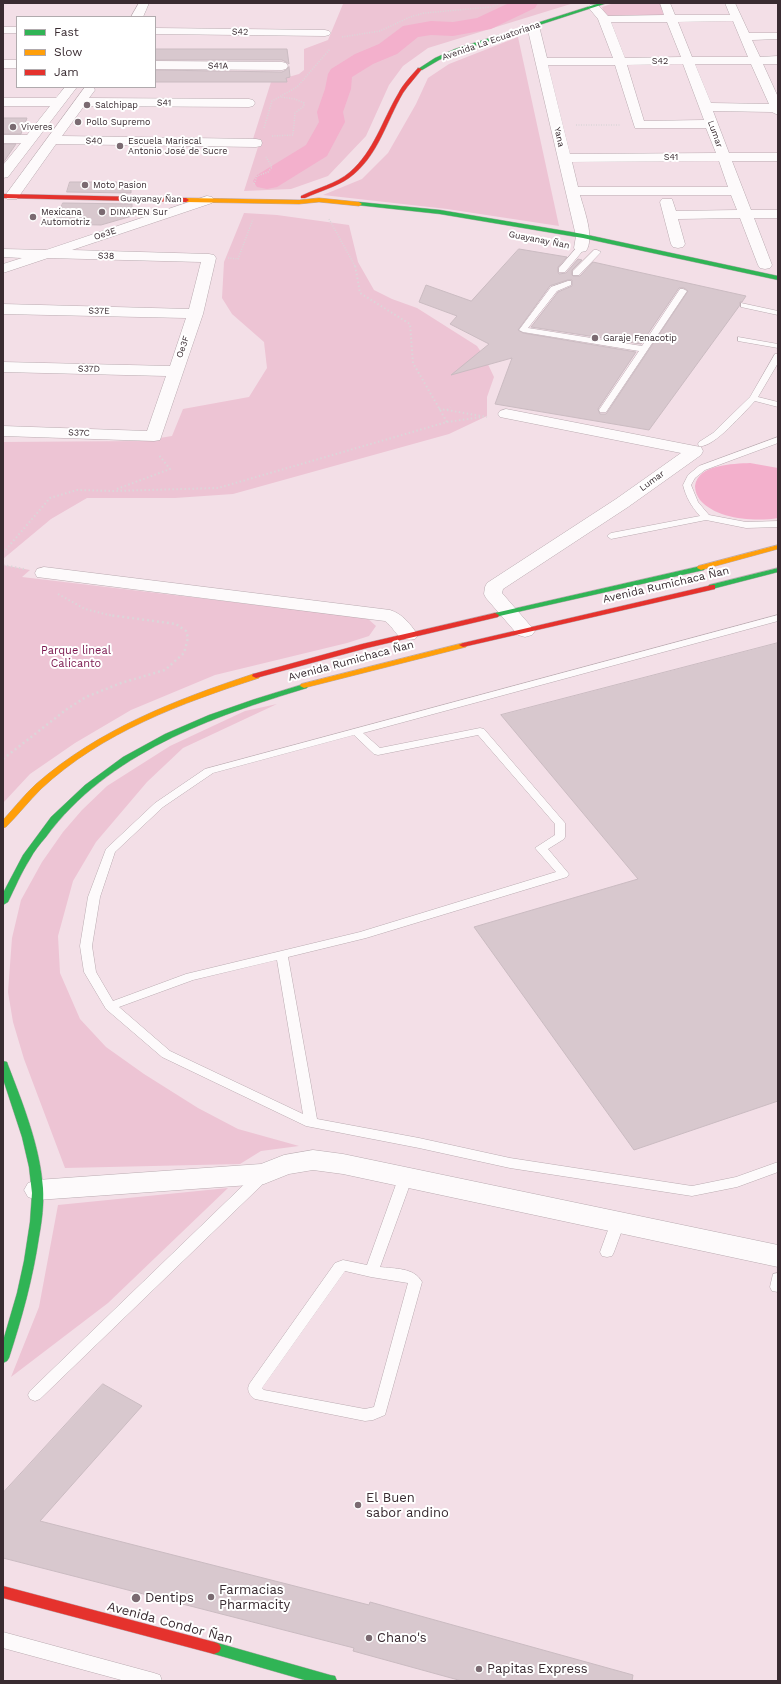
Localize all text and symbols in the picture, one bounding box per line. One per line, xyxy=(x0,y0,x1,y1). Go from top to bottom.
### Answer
legend xyxy=(16,16,156,88)
street label: Avenida La Ecuatoriana xyxy=(441,19,541,63)
text: Fast xyxy=(54,25,79,39)
street label: S42 xyxy=(232,26,248,38)
text: Slow xyxy=(54,45,82,59)
street label: S42 xyxy=(652,56,668,66)
street label: S41A xyxy=(208,60,228,72)
text: Jam xyxy=(54,65,79,79)
street label: S41 xyxy=(157,97,171,109)
marker: Salchipap xyxy=(82,100,92,110)
place label: Salchipap xyxy=(95,100,138,110)
marker: Pollo Supremo xyxy=(73,117,83,127)
place label: Pollo Supremo xyxy=(86,117,150,127)
street label: Lumar xyxy=(705,119,725,149)
marker: Viveres xyxy=(8,122,18,132)
place label: Viveres xyxy=(21,122,53,132)
street label: Yana xyxy=(551,126,567,148)
street label: S40 xyxy=(85,135,103,147)
place label: Escuela Mariscal Antonio José de Sucre xyxy=(128,136,227,157)
marker: Escuela Mariscal Antonio José de Sucre xyxy=(115,141,125,151)
street label: S41 xyxy=(664,152,678,162)
marker: Moto Pasion xyxy=(80,180,90,190)
place label: Moto Pasion xyxy=(93,180,147,190)
street label: Guayanay Ñan xyxy=(120,193,182,205)
place label: Mexicana Automotriz xyxy=(41,207,90,228)
marker: DINAPEN Sur xyxy=(97,207,107,217)
place label: DINAPEN Sur xyxy=(110,207,168,217)
marker: Mexicana Automotriz xyxy=(28,212,38,222)
street label: Oe3E xyxy=(92,225,118,243)
street label: Guayanay Ñan xyxy=(508,229,570,251)
street label: S38 xyxy=(98,250,114,262)
street label: S37E xyxy=(88,305,110,317)
marker: Garaje Fenacotip xyxy=(590,333,600,343)
place label: Garaje Fenacotip xyxy=(603,333,677,343)
street label: Oe3F xyxy=(174,335,192,359)
street label: S37D xyxy=(78,363,100,375)
street label: S37C xyxy=(68,427,90,439)
street label: Lumar xyxy=(637,468,667,494)
street label: Avenida Rumichaca Ñan xyxy=(602,564,730,606)
street label: Avenida Rumichaca Ñan xyxy=(287,638,415,684)
park label: Parque lineal Calicanto xyxy=(41,644,111,670)
place label: El Buen sabor andino xyxy=(366,1490,449,1521)
marker: El Buen sabor andino xyxy=(353,1500,363,1510)
place label: Farmacias Pharmacity xyxy=(219,1582,290,1613)
place label: Dentips xyxy=(145,1590,194,1606)
marker: Dentips xyxy=(130,1592,142,1604)
marker: Farmacias Pharmacity xyxy=(206,1592,216,1602)
street label: Avenida Condor Ñan xyxy=(106,1599,234,1647)
place label: Chano's xyxy=(377,1630,427,1646)
marker: Chano's xyxy=(364,1633,374,1643)
place label: Papitas Express xyxy=(487,1661,588,1677)
marker: Papitas Express xyxy=(474,1664,484,1674)

